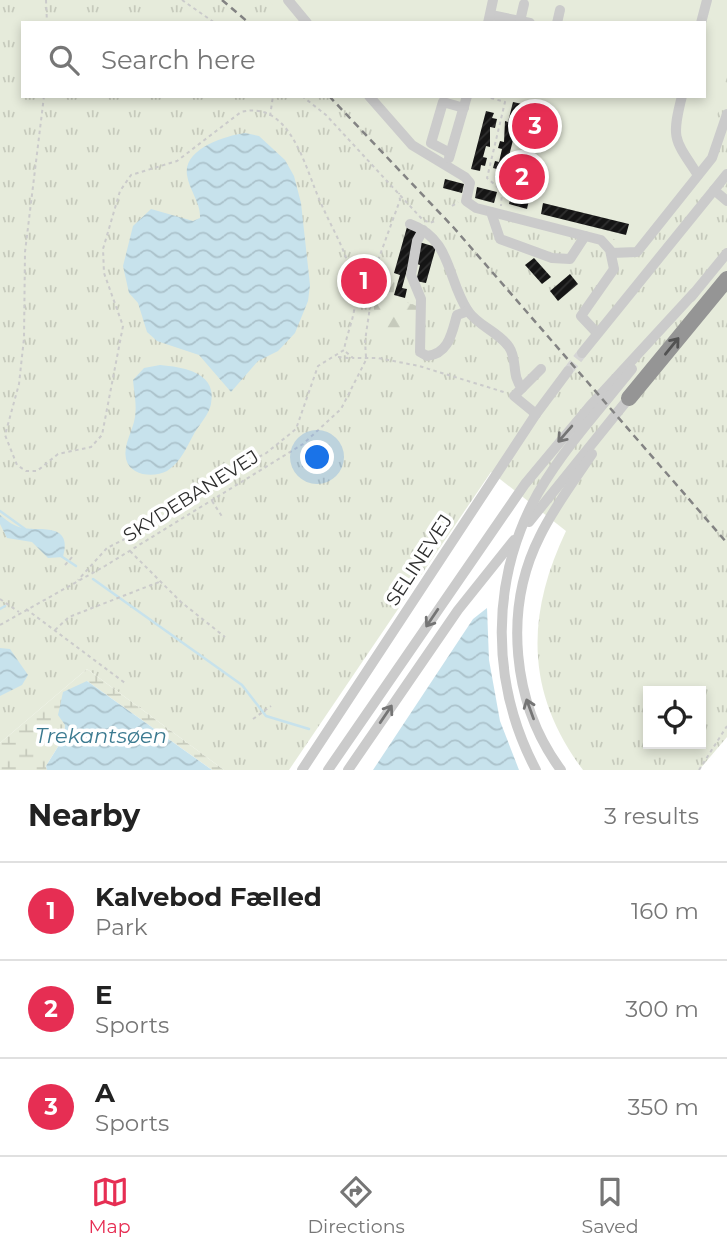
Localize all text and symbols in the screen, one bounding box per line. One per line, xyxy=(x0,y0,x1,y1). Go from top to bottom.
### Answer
search box xyxy=(21,21,706,98)
icon: search xyxy=(45,41,83,79)
text: Search here xyxy=(101,44,256,76)
pin: 3 xyxy=(512,100,558,152)
pin: 2 xyxy=(499,151,545,203)
pin: 1 xyxy=(341,255,387,307)
one-way arrow xyxy=(665,337,680,355)
one-way arrow xyxy=(557,424,573,442)
your location xyxy=(300,440,334,474)
street label: SKYDEBANEVEJ xyxy=(119,445,263,547)
street label: SELINEVEJ xyxy=(381,510,457,610)
one-way arrow xyxy=(425,608,439,627)
map controls xyxy=(643,686,706,749)
button: locate xyxy=(643,686,706,749)
one-way arrow xyxy=(523,699,535,721)
one-way arrow xyxy=(379,704,393,724)
water label: Trekantsøen xyxy=(35,723,167,748)
text: Nearby xyxy=(28,797,140,834)
text: 3 results xyxy=(604,802,699,830)
text: Kalvebod Fælled xyxy=(95,881,322,913)
text: 1 xyxy=(46,897,56,925)
text: 160 m xyxy=(631,897,699,925)
text: Park xyxy=(95,913,148,941)
text: E xyxy=(95,979,112,1011)
text: 2 xyxy=(44,995,58,1023)
text: 300 m xyxy=(625,995,699,1023)
text: Sports xyxy=(95,1011,169,1039)
text: A xyxy=(95,1077,115,1109)
text: 3 xyxy=(44,1093,58,1121)
text: 350 m xyxy=(628,1093,699,1121)
text: Sports xyxy=(95,1109,169,1137)
tab: Map xyxy=(88,1173,131,1238)
tab: Directions xyxy=(307,1173,405,1238)
tab: Saved xyxy=(582,1173,639,1238)

